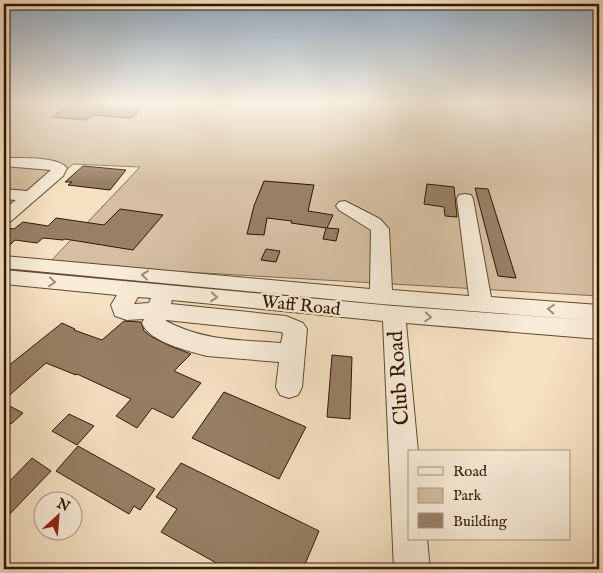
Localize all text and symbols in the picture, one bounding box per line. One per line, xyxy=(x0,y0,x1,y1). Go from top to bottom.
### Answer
one-way arrow xyxy=(140,270,148,281)
one-way arrow xyxy=(49,276,57,287)
one-way arrow xyxy=(210,291,218,302)
street label: Waff Road xyxy=(260,291,342,322)
one-way arrow xyxy=(546,304,554,315)
one-way arrow xyxy=(424,311,432,322)
street label: Club Road xyxy=(383,329,416,426)
legend xyxy=(408,450,570,540)
text: Road xyxy=(453,462,488,481)
text: Park xyxy=(453,486,483,505)
north arrow xyxy=(32,490,82,540)
text: N xyxy=(53,494,73,516)
text: Building xyxy=(453,512,508,531)

